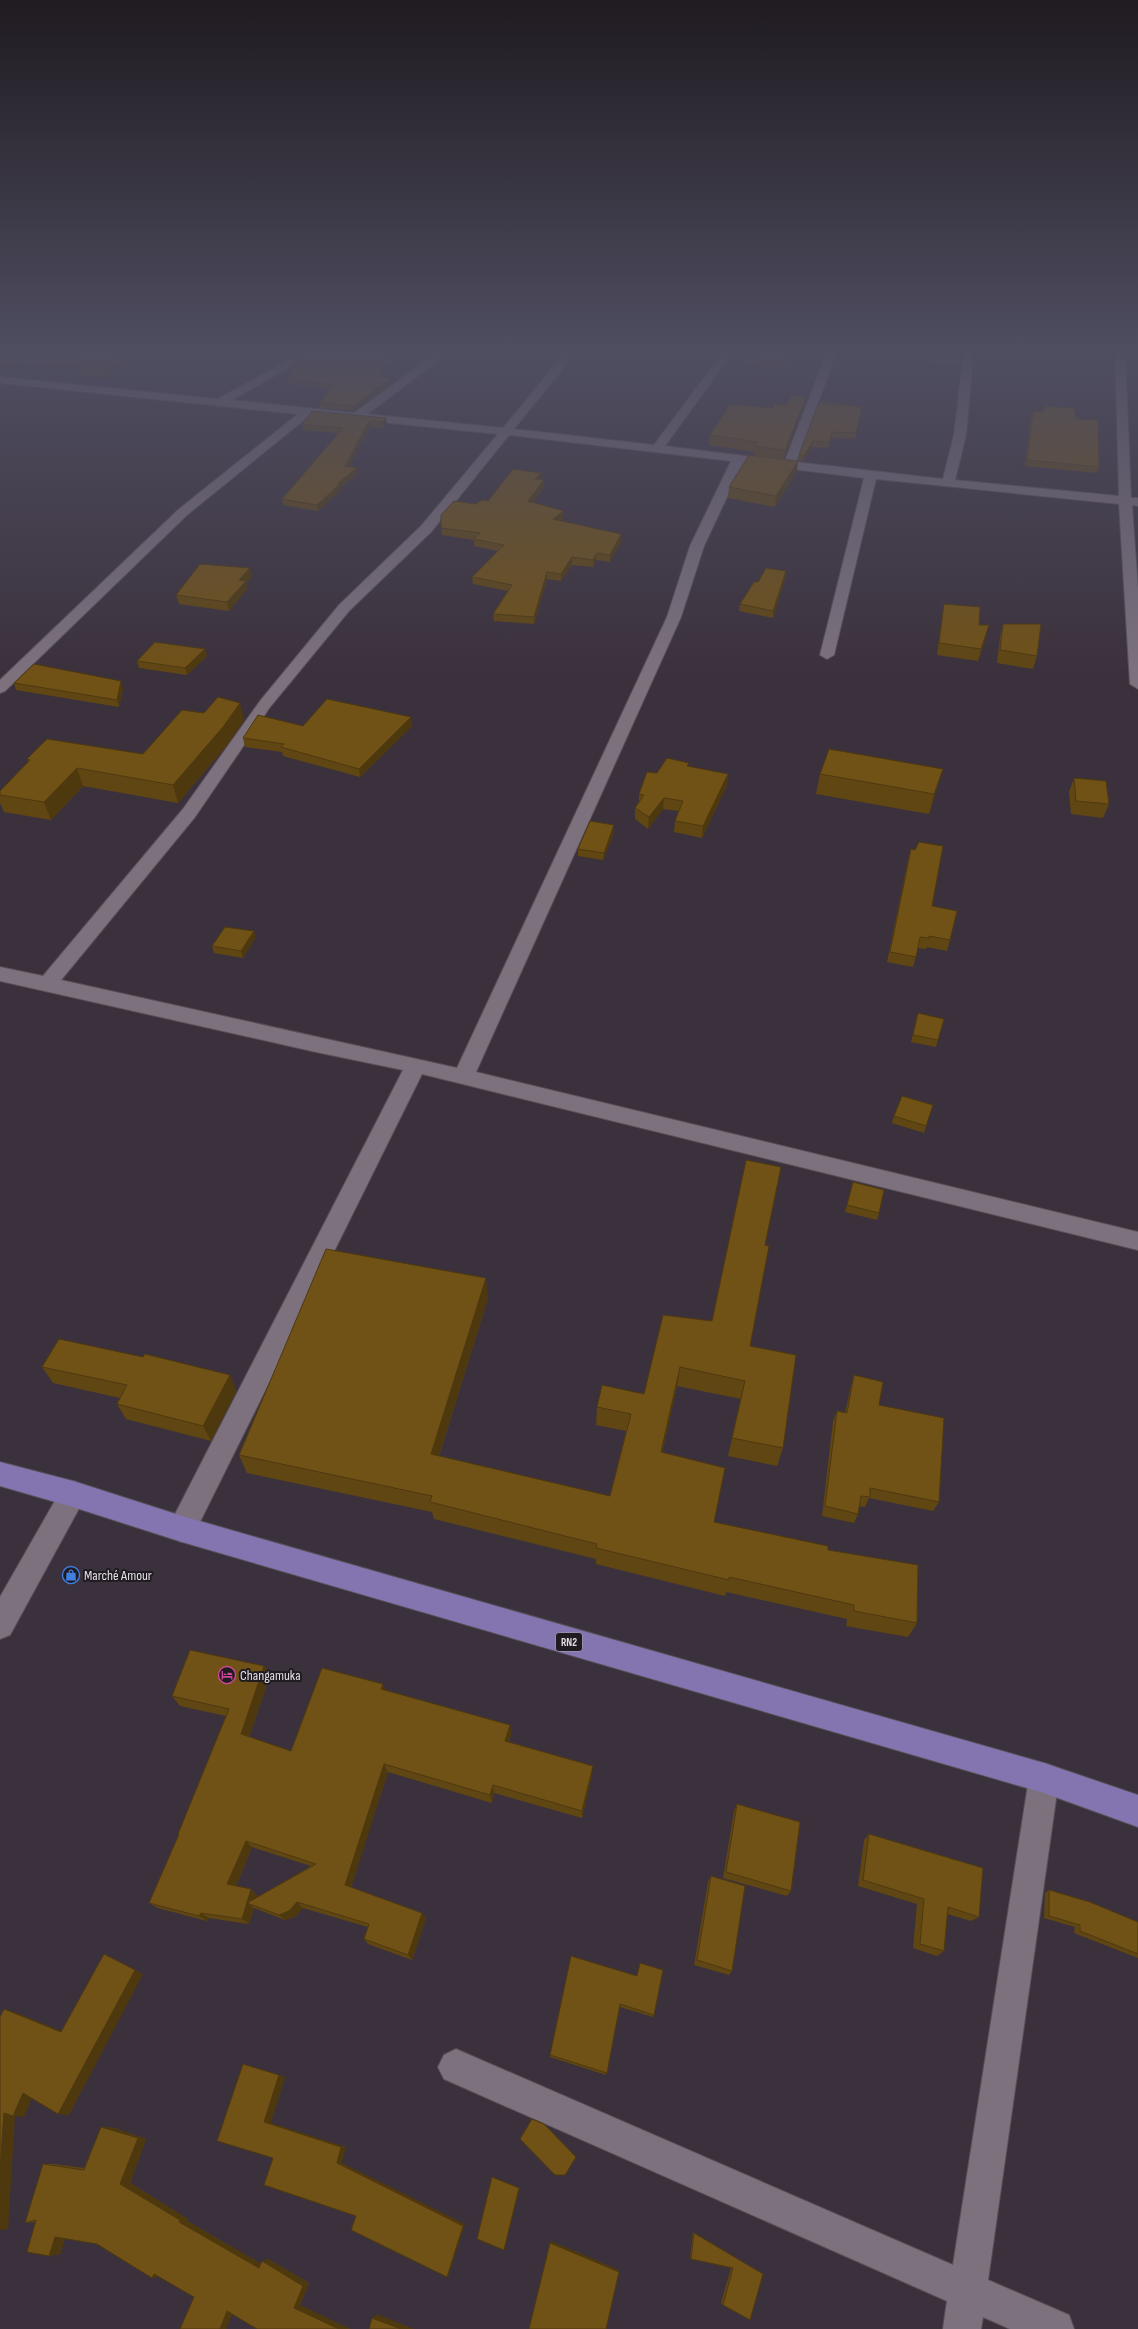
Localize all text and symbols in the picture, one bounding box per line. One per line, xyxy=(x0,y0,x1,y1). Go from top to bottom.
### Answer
shop icon: Marché Amour xyxy=(61,1565,81,1585)
place label: Marché Amour xyxy=(84,1567,152,1584)
road number: RN2 xyxy=(556,1633,582,1651)
hotel icon: Changamuka xyxy=(217,1665,237,1685)
place label: Changamuka xyxy=(240,1667,301,1684)

